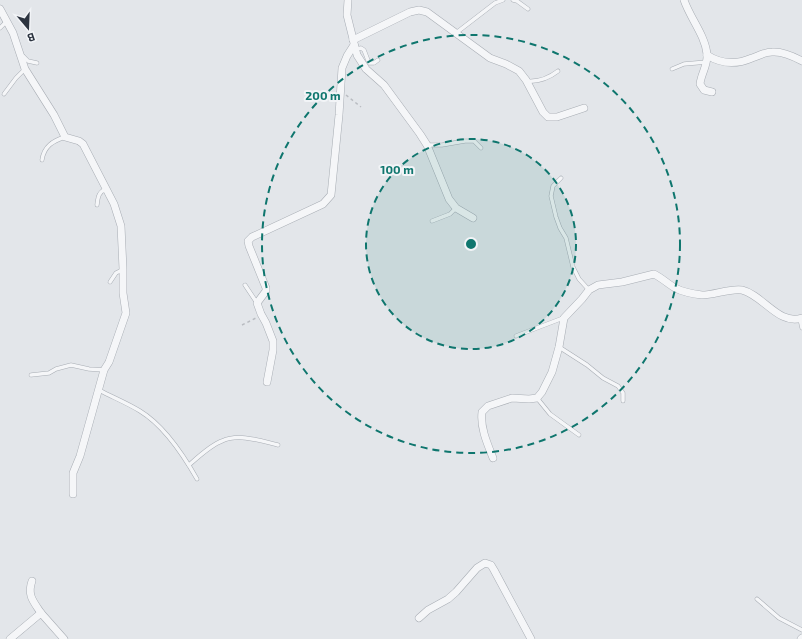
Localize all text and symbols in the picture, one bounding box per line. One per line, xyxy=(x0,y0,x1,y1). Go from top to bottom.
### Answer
north arrow xyxy=(8,8,48,48)
text: B xyxy=(26,31,37,45)
text: 200 m xyxy=(305,88,341,102)
text: 100 m xyxy=(380,162,414,176)
centre of rings xyxy=(464,237,478,251)

